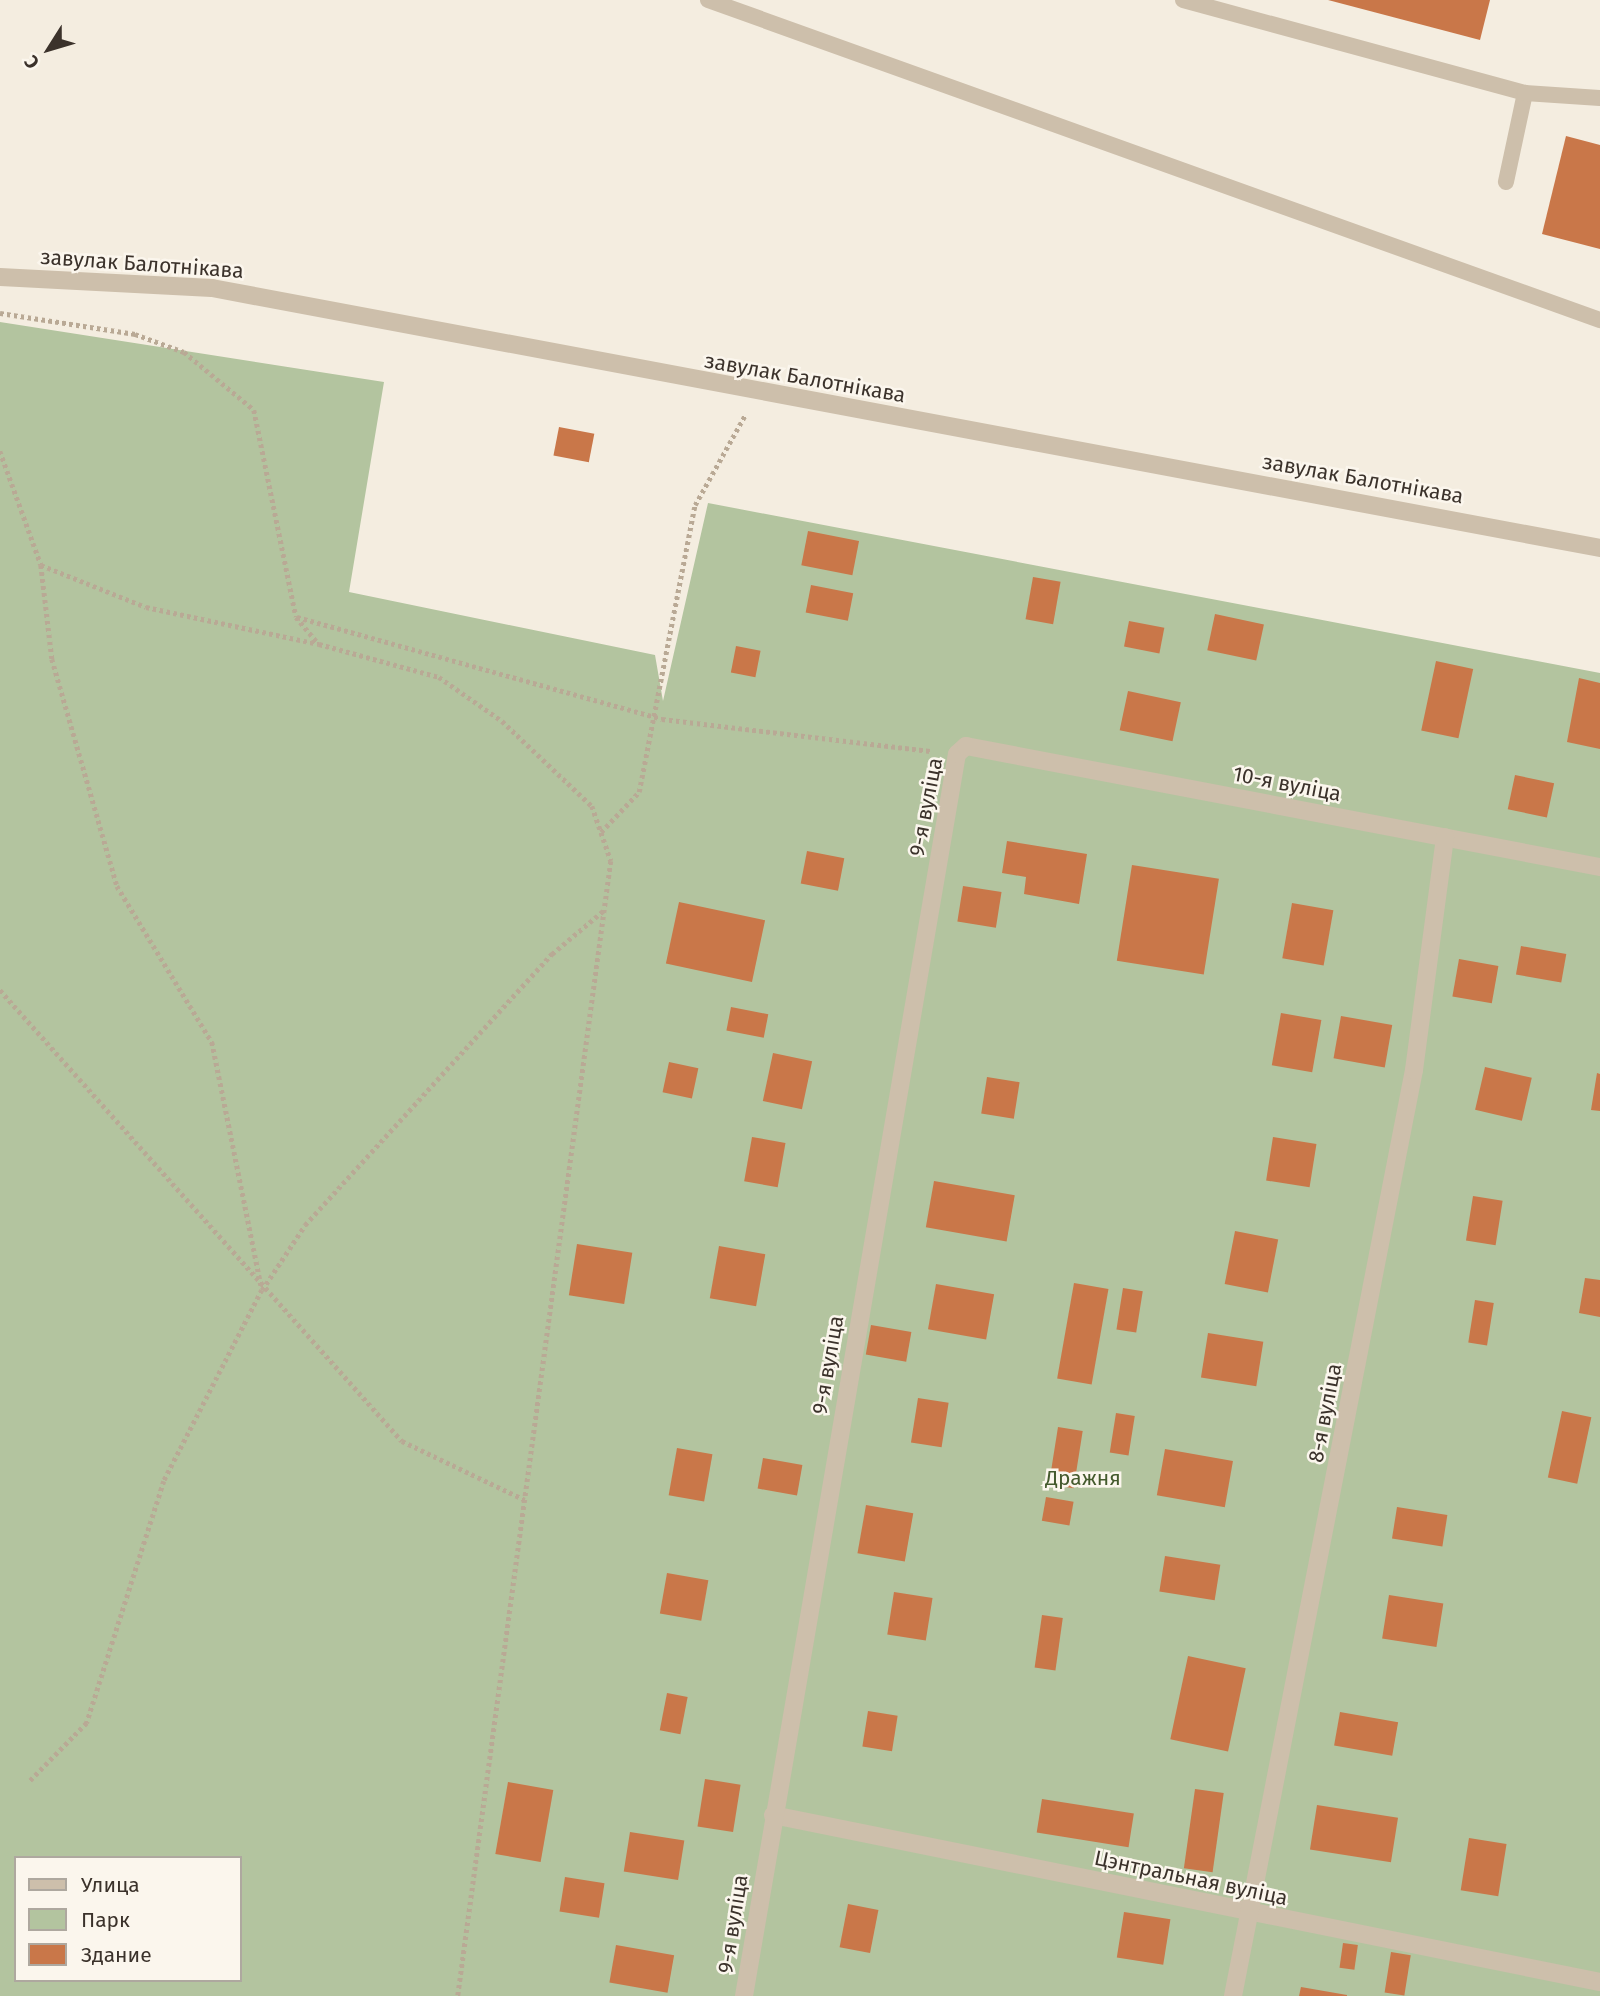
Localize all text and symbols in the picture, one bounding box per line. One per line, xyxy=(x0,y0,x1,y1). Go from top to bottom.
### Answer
north arrow xyxy=(14,14,84,84)
text: С xyxy=(19,51,44,73)
street label: завулак Балотнікава xyxy=(40,244,244,284)
street label: завулак Балотнікава xyxy=(703,348,907,408)
street label: завулак Балотнікава xyxy=(1261,449,1465,509)
street label: 9-я вуліца xyxy=(904,756,948,858)
street label: 10-я вуліца xyxy=(1231,761,1343,807)
street label: 9-я вуліца xyxy=(807,1314,849,1416)
street label: 8-я вуліца xyxy=(1303,1361,1347,1465)
park label: Дражня xyxy=(1045,1465,1121,1491)
street label: Цэнтральная вуліца xyxy=(1092,1845,1290,1911)
legend xyxy=(14,1856,242,1982)
text: Улица xyxy=(81,1872,140,1898)
street label: 9-я вуліца xyxy=(713,1873,753,1975)
text: Парк xyxy=(81,1907,130,1933)
text: Здание xyxy=(81,1942,152,1968)

